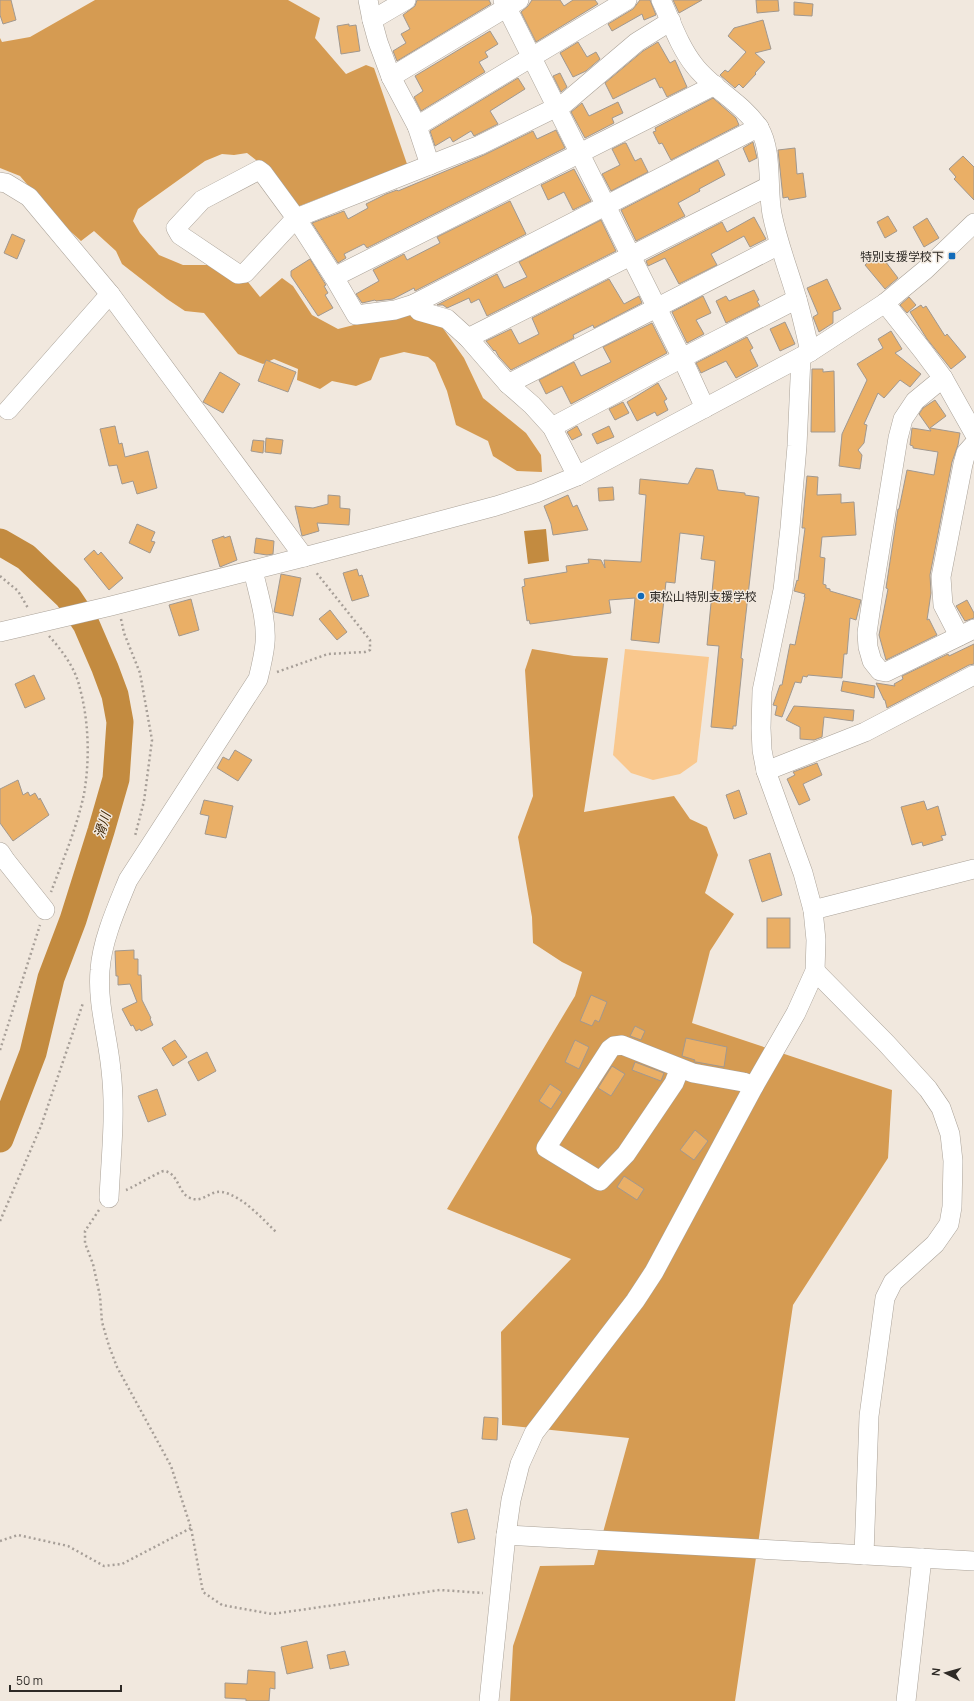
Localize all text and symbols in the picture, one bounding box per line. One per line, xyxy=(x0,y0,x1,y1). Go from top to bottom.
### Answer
place label: 特別支援学校下 xyxy=(860,248,944,265)
marker: 特別支援学校下 xyxy=(947,251,957,261)
place label: 東松山特別支援学校 xyxy=(649,588,757,605)
marker: 東松山特別支援学校 xyxy=(636,591,646,601)
water label: 滑川 xyxy=(90,808,115,840)
north arrow xyxy=(926,1653,966,1693)
scale bar xyxy=(10,1667,121,1693)
text: N xyxy=(928,1667,943,1677)
text: 50 m xyxy=(16,1672,43,1689)

